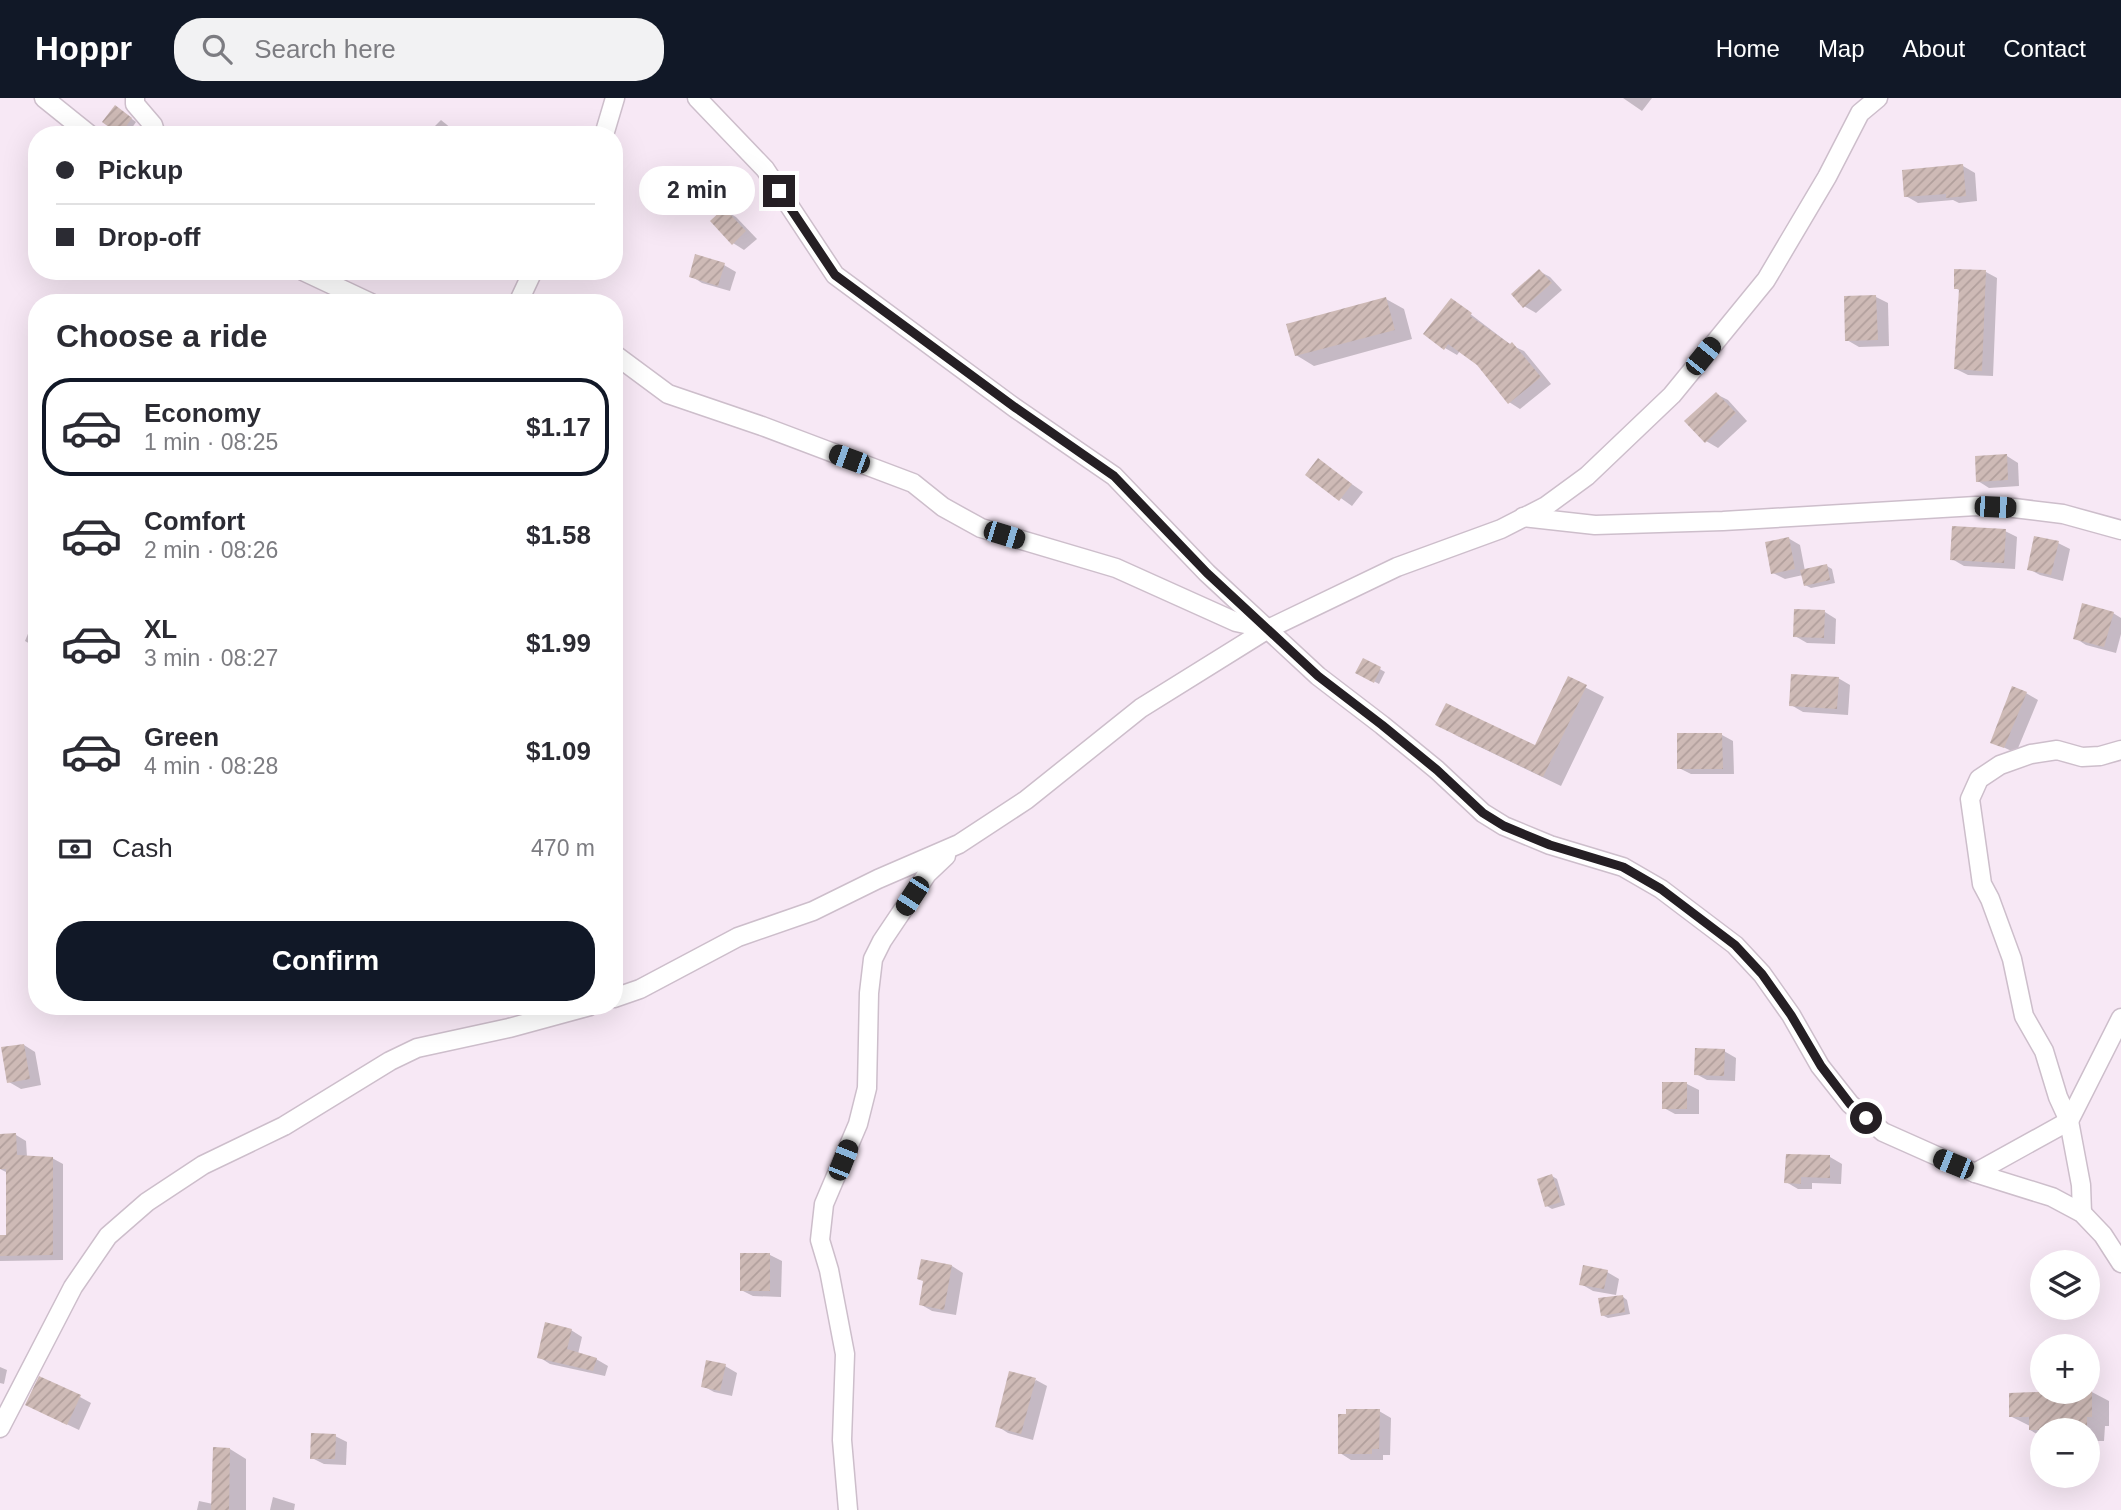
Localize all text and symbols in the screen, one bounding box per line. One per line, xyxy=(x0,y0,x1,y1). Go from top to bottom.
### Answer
search box xyxy=(174,18,664,81)
text: Hoppr xyxy=(35,30,132,67)
icon: search xyxy=(198,30,236,68)
text: Search here xyxy=(254,34,396,64)
text: Home xyxy=(1716,35,1780,62)
text: Map xyxy=(1818,35,1865,62)
text: About xyxy=(1903,35,1965,62)
text: Contact xyxy=(2003,35,2086,62)
text: Pickup xyxy=(98,155,183,185)
callout: 2 min xyxy=(639,166,754,216)
route end xyxy=(763,175,795,207)
text: 2 min xyxy=(667,177,727,203)
text: Drop-off xyxy=(98,222,201,252)
text: Choose a ride xyxy=(56,318,268,354)
car xyxy=(1682,333,1725,379)
icon: car xyxy=(60,396,123,459)
text: Economy xyxy=(144,398,261,428)
text: $1.17 xyxy=(526,412,591,442)
text: 1 min · 08:25 xyxy=(144,429,278,455)
car xyxy=(826,442,873,476)
car xyxy=(1974,496,2017,518)
icon: car xyxy=(60,504,123,567)
text: Comfort xyxy=(144,506,245,536)
car xyxy=(981,519,1028,551)
text: $1.58 xyxy=(526,520,591,550)
text: 2 min · 08:26 xyxy=(144,537,278,563)
icon: car xyxy=(60,612,123,675)
text: XL xyxy=(144,614,177,644)
text: $1.99 xyxy=(526,628,591,658)
text: 3 min · 08:27 xyxy=(144,645,278,671)
icon: car xyxy=(60,720,123,783)
text: Green xyxy=(144,722,219,752)
text: $1.09 xyxy=(526,736,591,766)
text: 4 min · 08:28 xyxy=(144,753,278,779)
icon: cash xyxy=(56,830,94,868)
text: Cash xyxy=(112,833,173,863)
text: 470 m xyxy=(531,835,595,861)
car xyxy=(892,873,933,919)
button: Confirm xyxy=(56,921,595,1001)
route start xyxy=(1850,1102,1882,1134)
car xyxy=(826,1137,861,1183)
car xyxy=(1930,1146,1977,1182)
map controls xyxy=(2030,1250,2100,1488)
button: layers xyxy=(2030,1250,2100,1320)
button: + xyxy=(2030,1334,2100,1404)
button: − xyxy=(2030,1418,2100,1488)

